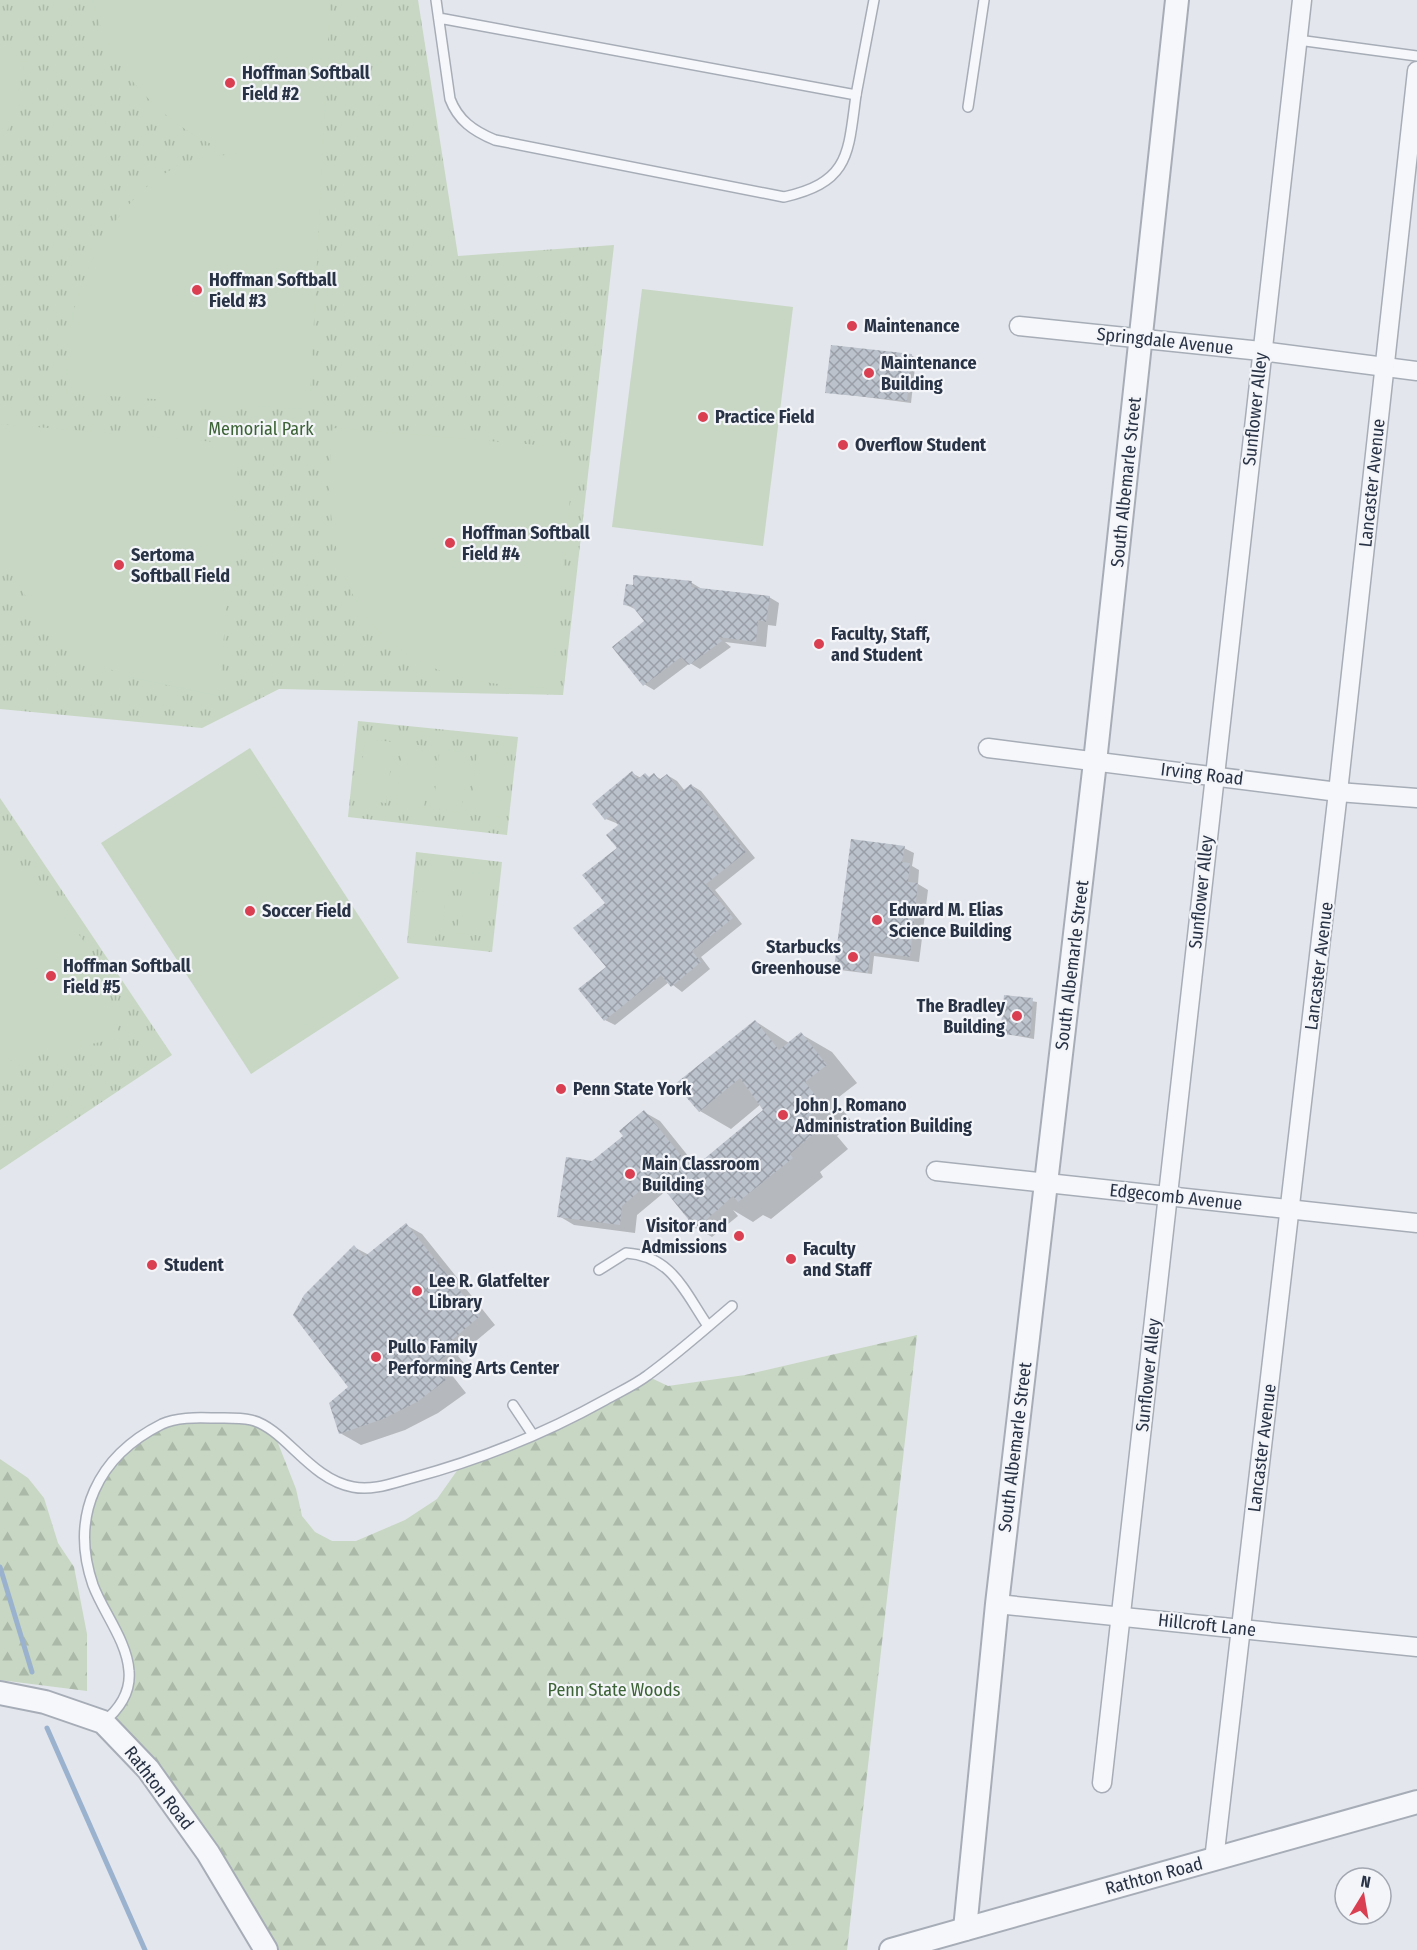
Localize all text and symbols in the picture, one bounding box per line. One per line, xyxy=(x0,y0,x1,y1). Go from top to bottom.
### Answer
place label: Hoffman Softball Field #2 xyxy=(242,62,370,105)
marker: Hoffman Softball Field #2 xyxy=(223,76,237,90)
place label: Hoffman Softball Field #3 xyxy=(209,269,337,312)
marker: Hoffman Softball Field #3 xyxy=(190,283,204,297)
place label: Maintenance xyxy=(864,315,960,337)
marker: Maintenance xyxy=(845,319,859,333)
street label: Springdale Avenue xyxy=(1096,323,1234,359)
street label: Sunflower Alley xyxy=(1238,351,1272,467)
place label: Maintenance Building xyxy=(881,352,977,395)
marker: Maintenance Building xyxy=(862,366,876,380)
street label: South Albemarle Street xyxy=(1106,396,1146,568)
place label: Practice Field xyxy=(715,406,815,428)
marker: Practice Field xyxy=(696,410,710,424)
park label: Memorial Park xyxy=(208,418,314,440)
street label: Lancaster Avenue xyxy=(1354,418,1390,548)
place label: Overflow Student xyxy=(855,434,987,456)
marker: Overflow Student xyxy=(836,438,850,452)
place label: Hoffman Softball Field #4 xyxy=(462,522,590,565)
marker: Hoffman Softball Field #4 xyxy=(443,536,457,550)
place label: Sertoma Softball Field xyxy=(131,544,230,587)
marker: Sertoma Softball Field xyxy=(112,558,126,572)
place label: Faculty, Staff, and Student xyxy=(831,623,930,666)
marker: Faculty, Staff, and Student xyxy=(812,637,826,651)
street label: Irving Road xyxy=(1159,758,1245,790)
street label: Sunflower Alley xyxy=(1184,834,1218,950)
street label: South Albemarle Street xyxy=(1051,879,1093,1051)
place label: Edward M. Elias Science Building xyxy=(889,899,1012,942)
place label: Soccer Field xyxy=(262,900,351,922)
street label: Lancaster Avenue xyxy=(1300,900,1338,1031)
marker: Soccer Field xyxy=(243,904,257,918)
marker: Edward M. Elias Science Building xyxy=(870,913,884,927)
place label: Starbucks Greenhouse xyxy=(751,936,841,979)
marker: Starbucks Greenhouse xyxy=(846,950,860,964)
place label: Hoffman Softball Field #5 xyxy=(63,955,191,998)
marker: Hoffman Softball Field #5 xyxy=(44,969,58,983)
place label: The Bradley Building xyxy=(917,995,1005,1038)
marker: The Bradley Building xyxy=(1010,1009,1024,1023)
place label: Penn State York xyxy=(573,1078,692,1100)
marker: Penn State York xyxy=(554,1082,568,1096)
place label: John J. Romano Administration Building xyxy=(794,1094,972,1137)
marker: John J. Romano Administration Building xyxy=(776,1108,790,1122)
place label: Main Classroom Building xyxy=(642,1153,759,1196)
marker: Main Classroom Building xyxy=(623,1167,637,1181)
street label: Edgecomb Avenue xyxy=(1109,1179,1244,1215)
place label: Visitor and Admissions xyxy=(641,1215,727,1258)
marker: Visitor and Admissions xyxy=(732,1229,746,1243)
place label: Faculty and Staff xyxy=(803,1238,873,1281)
marker: Faculty and Staff xyxy=(784,1252,798,1266)
place label: Student xyxy=(164,1254,224,1276)
marker: Student xyxy=(145,1258,159,1272)
place label: Lee R. Glatfelter Library xyxy=(429,1270,550,1313)
marker: Lee R. Glatfelter Library xyxy=(410,1284,424,1298)
street label: Sunflower Alley xyxy=(1131,1317,1165,1433)
place label: Pullo Family Performing Arts Center xyxy=(388,1336,560,1379)
marker: Pullo Family Performing Arts Center xyxy=(369,1350,383,1364)
street label: South Albemarle Street xyxy=(994,1361,1036,1533)
street label: Lancaster Avenue xyxy=(1243,1382,1281,1513)
street label: Hillcroft Lane xyxy=(1157,1609,1257,1641)
park label: Penn State Woods xyxy=(548,1679,681,1701)
street label: Rathton Road xyxy=(120,1742,198,1834)
street label: Rathton Road xyxy=(1103,1852,1205,1900)
north arrow xyxy=(1333,1866,1393,1926)
text: N xyxy=(1359,1872,1372,1892)

